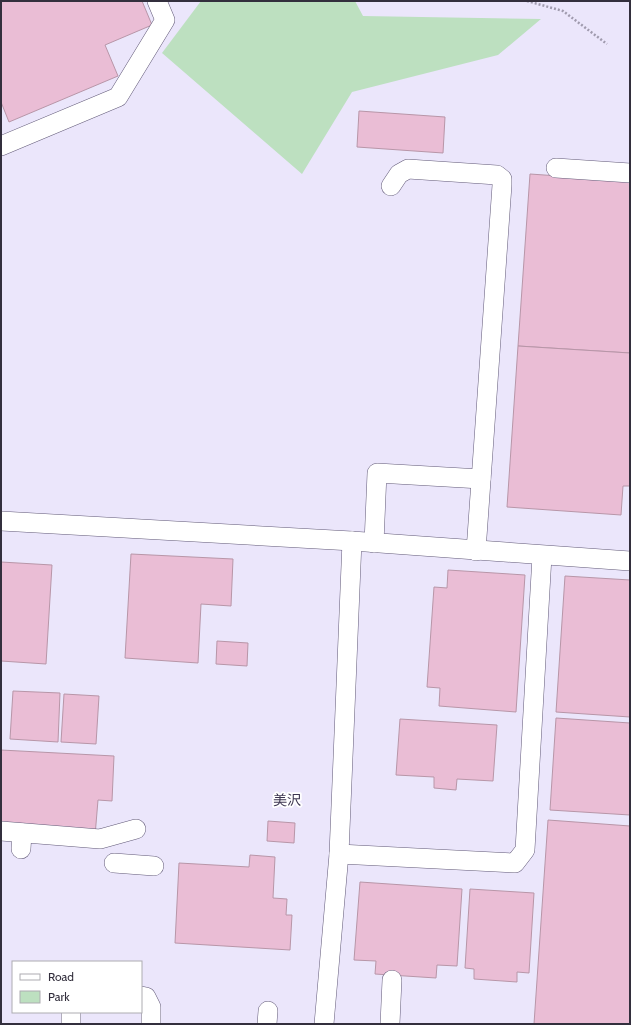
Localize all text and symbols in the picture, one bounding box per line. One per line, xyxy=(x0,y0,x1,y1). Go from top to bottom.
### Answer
district label: 美沢 xyxy=(273,791,301,809)
legend xyxy=(12,961,142,1013)
text: Road xyxy=(48,969,74,984)
text: Park xyxy=(48,989,70,1004)

